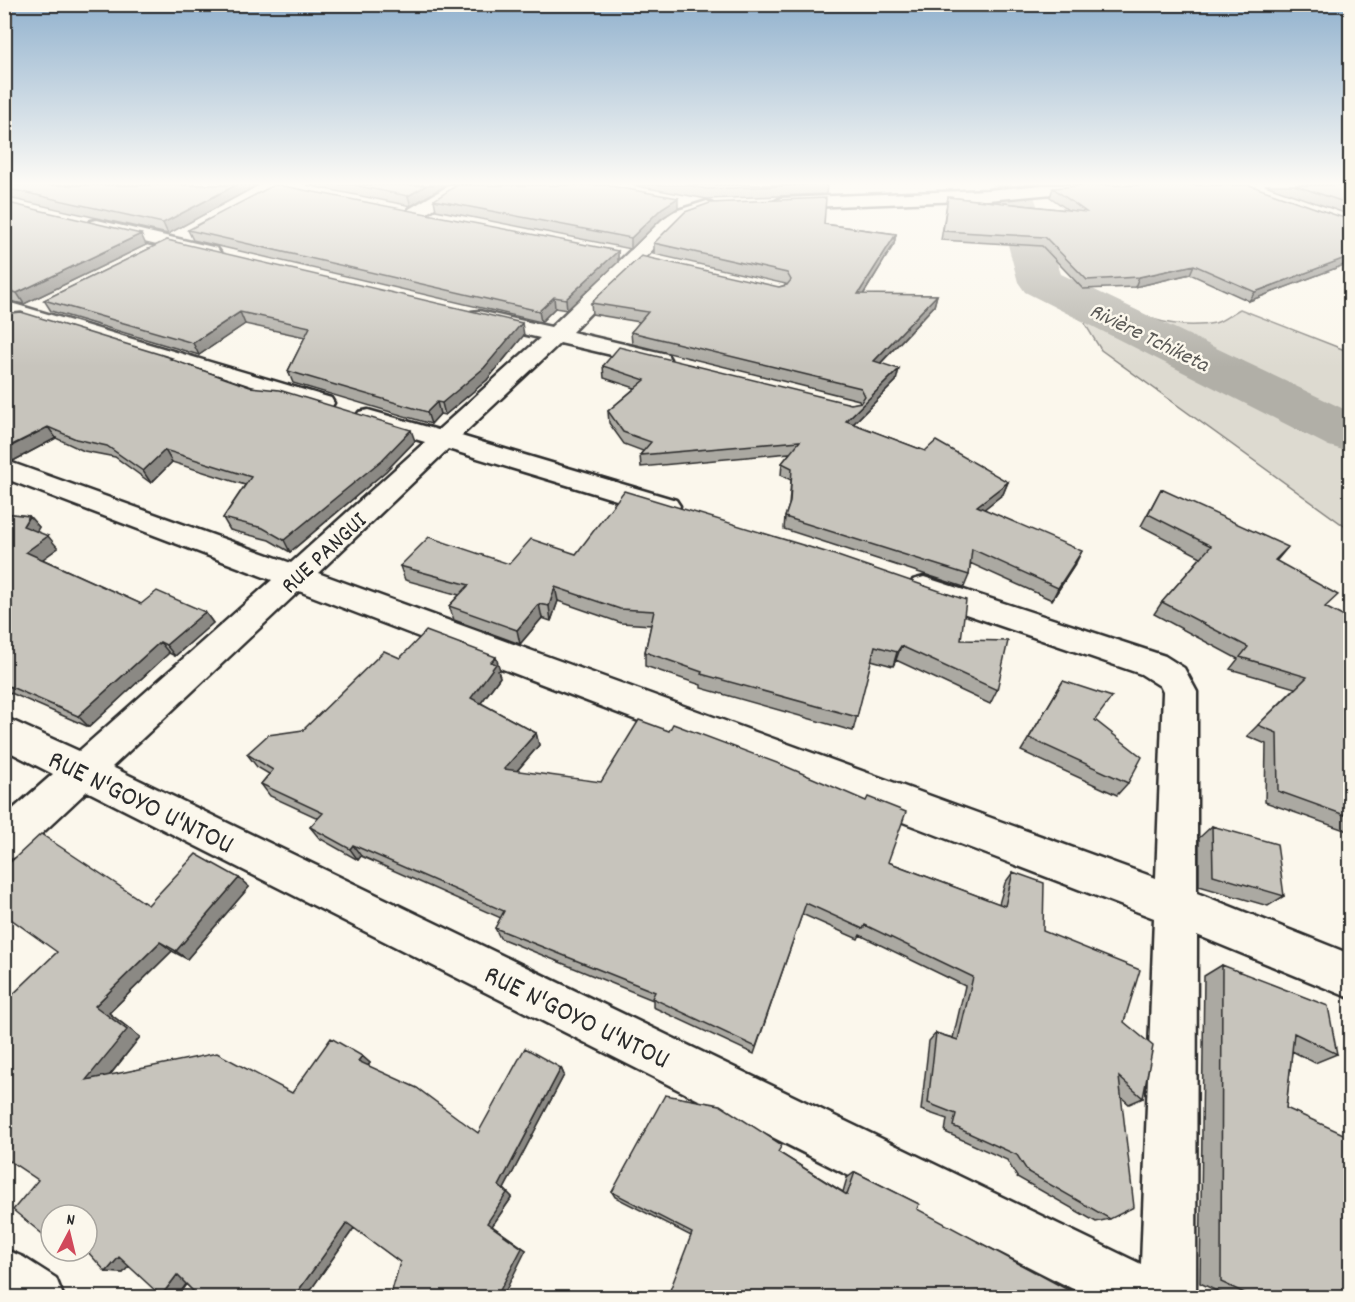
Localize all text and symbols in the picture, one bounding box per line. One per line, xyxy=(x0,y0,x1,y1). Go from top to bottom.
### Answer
water label: Rivière Tchiketa xyxy=(1084,297,1215,382)
street label: RUE PANGUI xyxy=(274,505,376,603)
street label: RUE N'GOYO U'NTOU xyxy=(40,742,239,867)
street label: RUE N'GOYO U'NTOU xyxy=(476,957,675,1082)
north arrow xyxy=(39,1203,99,1263)
text: N xyxy=(65,1209,76,1233)

